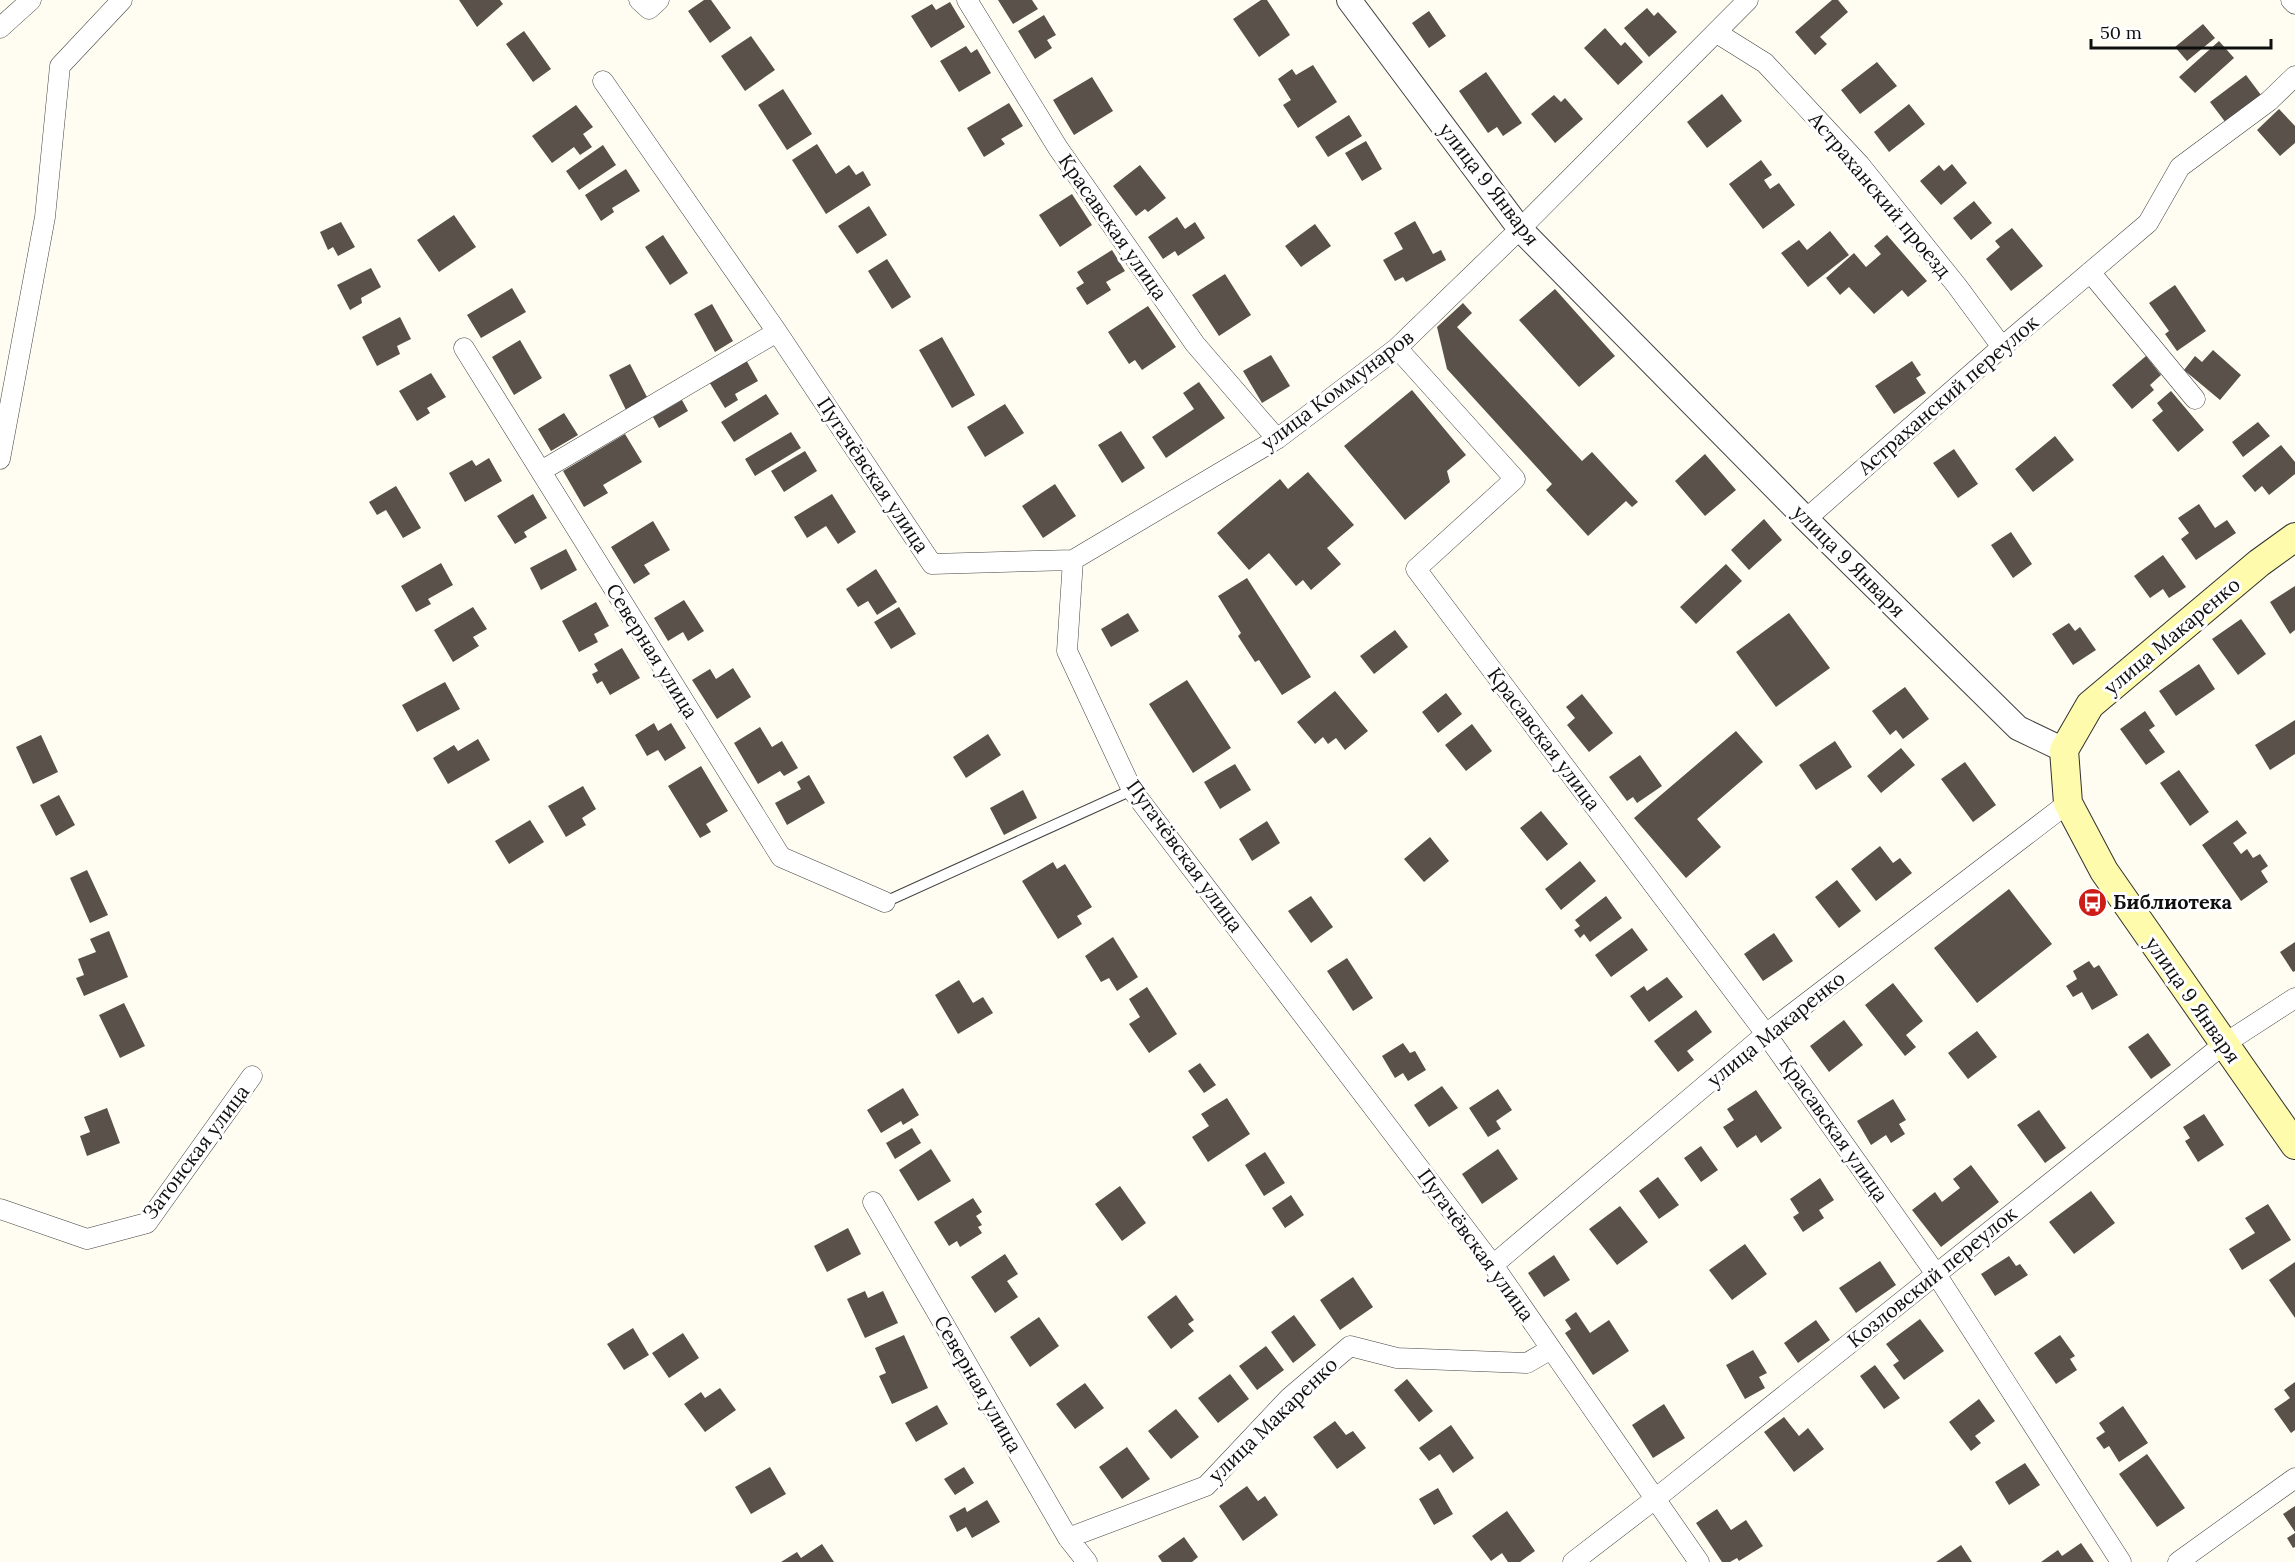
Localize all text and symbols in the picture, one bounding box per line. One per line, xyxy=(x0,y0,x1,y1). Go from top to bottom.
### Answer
scale bar xyxy=(2091,12,2271,50)
text: 50 m xyxy=(2100,21,2142,44)
street label: Астраханский проезд xyxy=(1803,106,1957,283)
street label: улица 9 Января xyxy=(1434,117,1545,250)
street label: Красавская улица xyxy=(1054,149,1173,305)
street label: Астраханский переулок xyxy=(1852,309,2043,481)
street label: улица Коммунаров xyxy=(1255,324,1418,455)
street label: Пугачёвская улица xyxy=(812,392,935,557)
street label: улица 9 Января xyxy=(1788,499,1911,622)
street label: улица Макаренко xyxy=(2099,571,2245,700)
street label: Северная улица xyxy=(601,579,704,723)
street label: Красавская улица xyxy=(1482,662,1606,815)
street label: Пугачёвская улица xyxy=(1122,775,1249,937)
bus stop icon: Библиотека xyxy=(2076,886,2108,918)
place label: Библиотека xyxy=(2113,889,2233,914)
street label: улица 9 Января xyxy=(2140,932,2246,1068)
street label: улица Макаренко xyxy=(1702,965,1850,1092)
street label: Красавская улица xyxy=(1775,1051,1894,1207)
street label: Затонская улица xyxy=(137,1079,254,1224)
street label: Пугачёвская улица xyxy=(1413,1164,1540,1326)
street label: Козловский переулок xyxy=(1842,1200,2022,1353)
street label: Северная улица xyxy=(929,1311,1028,1457)
street label: улица Макаренко xyxy=(1203,1352,1342,1488)

